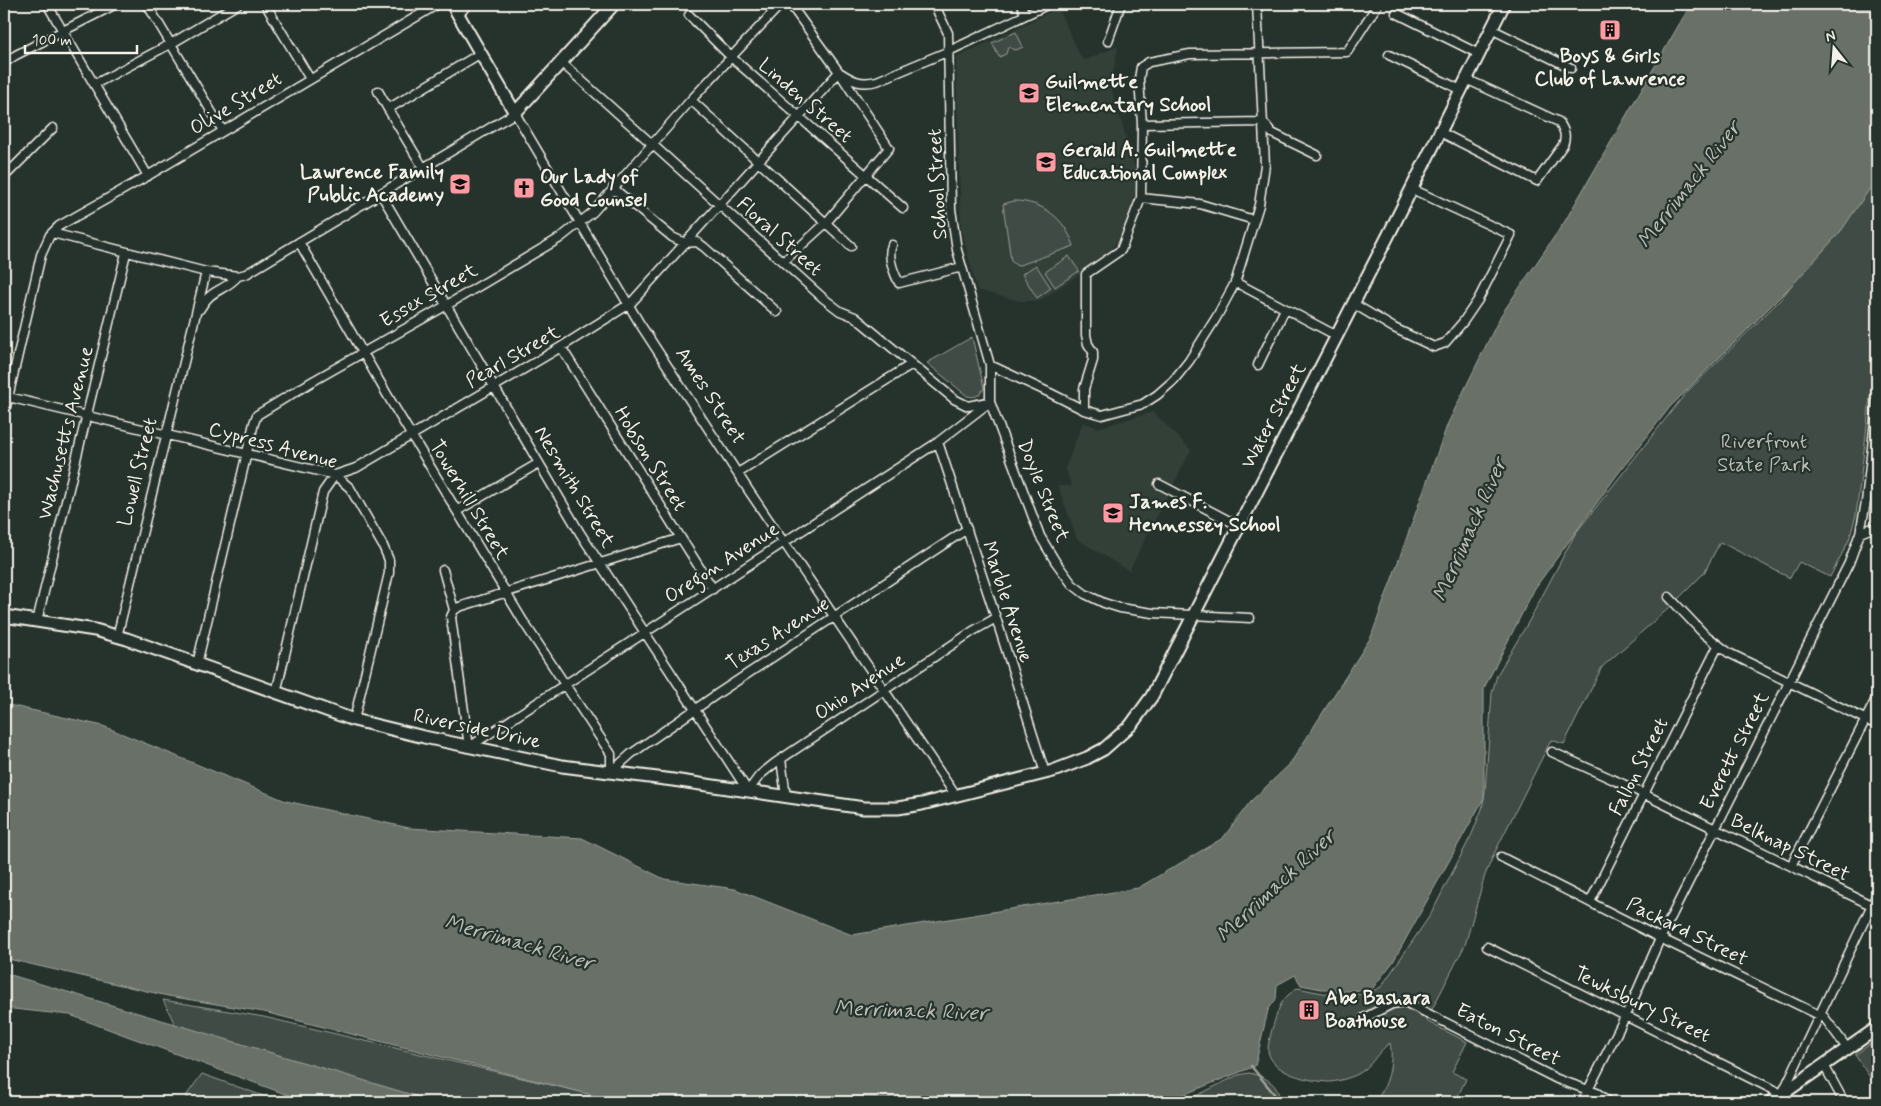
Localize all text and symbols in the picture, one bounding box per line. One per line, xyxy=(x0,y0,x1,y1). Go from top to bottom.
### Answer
building icon: Boys & Girls Club of Lawrence xyxy=(1598,18,1622,42)
scale bar xyxy=(25,22,138,54)
north arrow xyxy=(1808,22,1858,72)
text: N xyxy=(1823,27,1838,46)
text: 100 m xyxy=(32,31,72,51)
place label: Boys & Girls Club of Lawrence xyxy=(1535,43,1685,93)
street label: Linden Street xyxy=(752,52,858,150)
street label: Olive Street xyxy=(185,66,287,142)
place label: Guilmette Elementary School xyxy=(1045,69,1211,119)
school or university icon: Guilmette Elementary School xyxy=(1017,81,1041,105)
water label: Merrimack River xyxy=(1631,113,1749,254)
street label: School Street xyxy=(922,128,954,240)
place label: Gerald A. Guilmette Educational Complex xyxy=(1062,137,1237,187)
school or university icon: Gerald A. Guilmette Educational Complex xyxy=(1034,150,1058,174)
place label: Lawrence Family Public Academy xyxy=(300,159,444,209)
place label: Our Lady of Good Counsel xyxy=(540,164,647,214)
school or university icon: Lawrence Family Public Academy xyxy=(448,172,472,196)
church icon: Our Lady of Good Counsel xyxy=(512,176,536,200)
street label: Floral Street xyxy=(730,191,828,283)
street label: Essex Street xyxy=(375,257,483,335)
street label: Pearl Street xyxy=(461,319,565,395)
street label: Ames Street xyxy=(669,342,751,450)
street label: Wachusetts Avenue xyxy=(31,343,101,523)
street label: Water Street xyxy=(1235,358,1313,474)
street label: Hobson Street xyxy=(607,402,693,516)
street label: Lowell Street xyxy=(111,415,165,529)
street label: Cypress Avenue xyxy=(206,416,340,476)
street label: Nesmith Street xyxy=(527,421,621,553)
park label: Riverfront State Park xyxy=(1717,429,1811,479)
street label: Towerhill Street xyxy=(423,435,516,565)
street label: Doyle Street xyxy=(1010,435,1076,547)
water label: Merrimack River xyxy=(1426,451,1515,606)
place label: James F. Hennessey School xyxy=(1129,489,1281,539)
school or university icon: James F. Hennessey School xyxy=(1101,501,1125,525)
street label: Oregon Avenue xyxy=(659,516,786,612)
street label: Marble Avenue xyxy=(975,538,1039,666)
street label: Texas Avenue xyxy=(721,591,835,677)
street label: Ohio Avenue xyxy=(809,647,911,727)
street label: Everett Street xyxy=(1694,687,1776,815)
street label: Riverside Drive xyxy=(411,702,543,756)
street label: Fallon Street xyxy=(1603,713,1675,821)
street label: Belknap Street xyxy=(1726,807,1854,889)
water label: Merrimack River xyxy=(1210,821,1344,949)
street label: Packard Street xyxy=(1622,891,1752,973)
water label: Merrimack River xyxy=(441,908,600,979)
street label: Tewksbury Street xyxy=(1569,960,1715,1050)
place label: Abe Bashara Boathouse xyxy=(1325,985,1431,1035)
water label: Merrimack River xyxy=(834,994,991,1028)
street label: Eaton Street xyxy=(1451,997,1565,1073)
building icon: Abe Bashara Boathouse xyxy=(1297,998,1321,1022)

